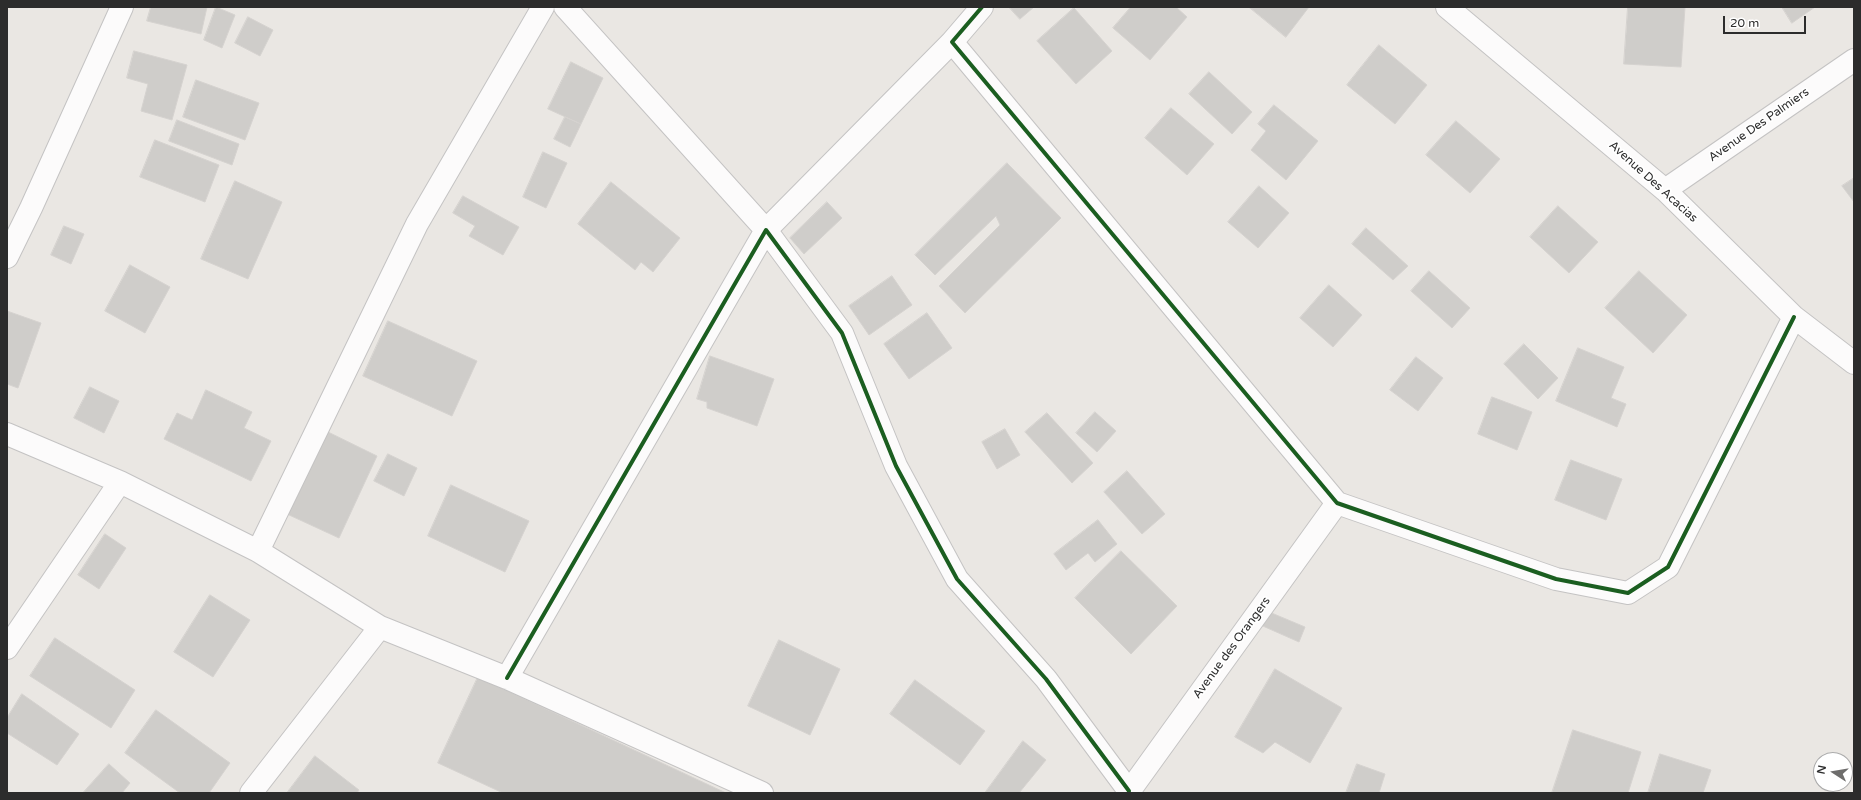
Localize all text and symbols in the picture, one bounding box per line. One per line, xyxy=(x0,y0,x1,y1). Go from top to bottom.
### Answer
scale bar xyxy=(1725,8,1808,34)
text: 20 m xyxy=(1730,16,1759,30)
street label: Avenue Des Palmiers xyxy=(1706,85,1812,165)
street label: Avenue Des Acacias xyxy=(1606,138,1700,226)
street label: Avenue des Orangers xyxy=(1190,594,1274,702)
north arrow xyxy=(1813,752,1853,792)
text: N xyxy=(1814,764,1829,775)

